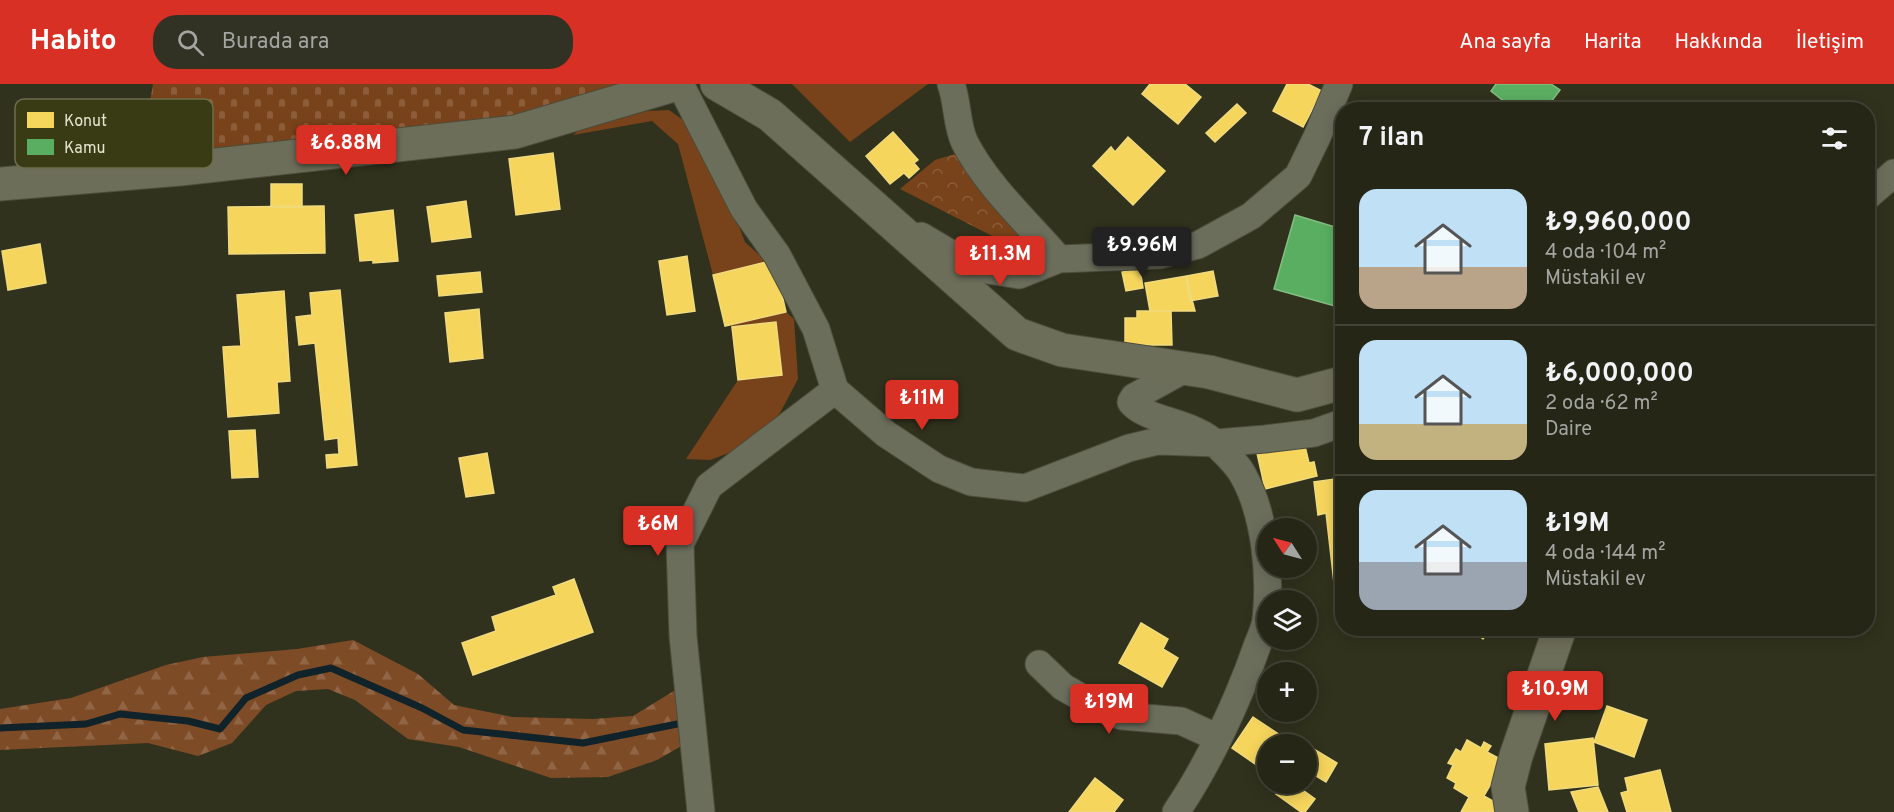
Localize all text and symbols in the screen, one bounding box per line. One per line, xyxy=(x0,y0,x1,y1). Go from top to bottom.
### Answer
search box xyxy=(153,15,573,69)
text: Habito xyxy=(30,24,117,60)
icon: search xyxy=(174,26,207,59)
text: Burada ara xyxy=(222,29,329,56)
text: Ana sayfa xyxy=(1459,29,1551,56)
text: Harita xyxy=(1584,29,1642,56)
text: Hakkında xyxy=(1675,29,1763,56)
text: İletişim xyxy=(1796,29,1864,56)
legend xyxy=(15,99,213,168)
text: Konut xyxy=(64,112,107,132)
text: 7 ilan xyxy=(1359,122,1424,155)
icon: filters xyxy=(1818,122,1851,155)
pin: ₺6.88M xyxy=(297,125,395,176)
text: ₺6.88M xyxy=(310,131,382,157)
text: Kamu xyxy=(64,139,106,159)
text: ₺9,960,000 xyxy=(1545,207,1692,240)
icon: home xyxy=(1407,213,1479,285)
pin: ₺9.96M xyxy=(1093,227,1191,278)
text: ₺9.96M xyxy=(1106,233,1178,259)
pin: ₺11.3M xyxy=(951,236,1049,287)
text: 4 oda · 104 m² xyxy=(1545,240,1666,266)
text: ₺11.3M xyxy=(969,242,1031,268)
text: Müstakil ev xyxy=(1545,266,1646,292)
text: ₺6,000,000 xyxy=(1545,358,1694,391)
icon: home xyxy=(1407,364,1479,436)
pin: ₺11M xyxy=(886,380,958,431)
text: ₺11M xyxy=(899,386,945,412)
text: 2 oda · 62 m² xyxy=(1545,391,1658,417)
text: Daire xyxy=(1545,417,1592,443)
pin: ₺6M xyxy=(629,506,687,557)
text: ₺19M xyxy=(1545,508,1610,541)
text: ₺6M xyxy=(637,512,679,538)
icon: home xyxy=(1407,514,1479,586)
north arrow xyxy=(1257,518,1317,578)
map controls xyxy=(1257,518,1317,794)
text: 4 oda · 144 m² xyxy=(1545,541,1666,567)
text: Müstakil ev xyxy=(1545,567,1646,593)
button: layers xyxy=(1257,590,1317,650)
button: + xyxy=(1257,662,1317,722)
pin: ₺10.9M xyxy=(1506,671,1604,722)
text: ₺10.9M xyxy=(1521,677,1589,703)
pin: ₺19M xyxy=(1073,684,1145,735)
text: ₺19M xyxy=(1084,690,1134,716)
button: − xyxy=(1257,734,1317,794)

